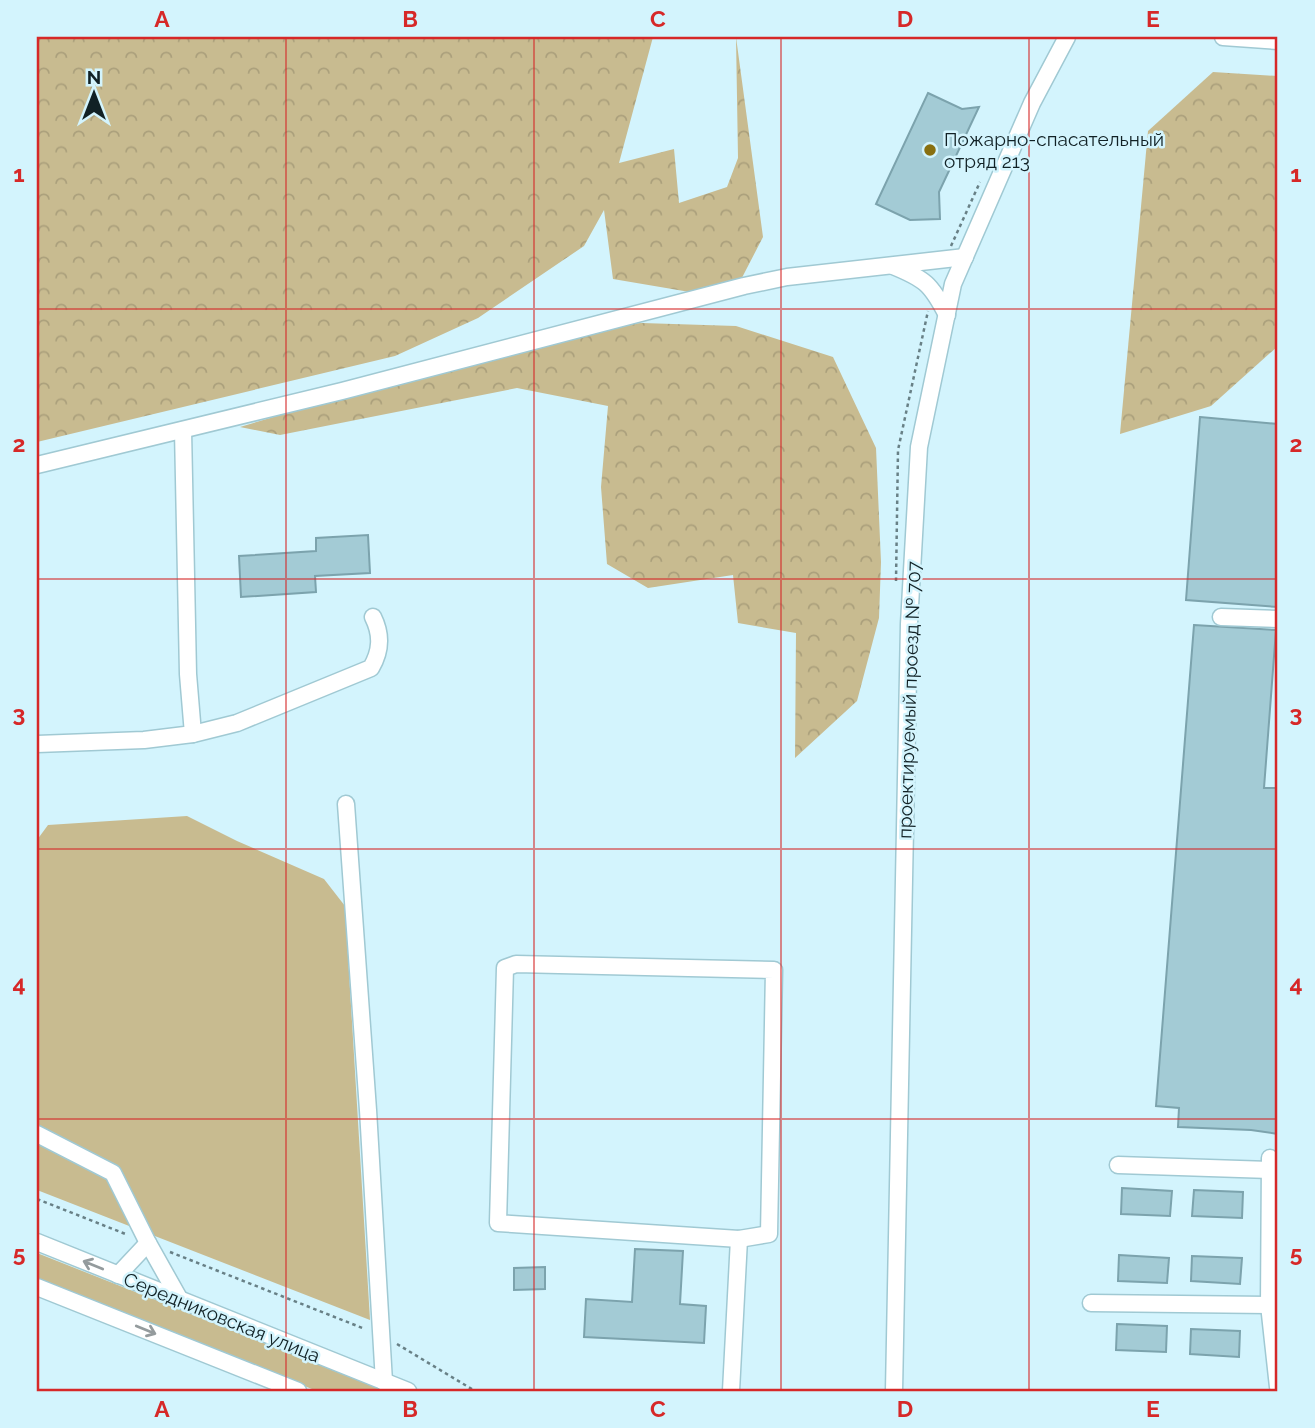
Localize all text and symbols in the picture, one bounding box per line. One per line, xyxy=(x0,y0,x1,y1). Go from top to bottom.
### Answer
text: A xyxy=(154,5,170,32)
text: B xyxy=(402,5,418,32)
text: C xyxy=(650,5,666,32)
text: D xyxy=(897,5,913,32)
text: E xyxy=(1146,5,1160,32)
north arrow xyxy=(60,60,130,130)
text: N xyxy=(87,66,101,88)
place label: Пожарно-спасательный отряд 213 xyxy=(944,128,1164,172)
marker: Пожарно-спасательный отряд 213 xyxy=(922,142,938,158)
text: 1 xyxy=(13,160,25,187)
text: 1 xyxy=(1290,160,1302,187)
text: 2 xyxy=(13,430,25,457)
text: 2 xyxy=(1290,430,1302,457)
street label: проектируемый проезд № 707 xyxy=(893,561,925,839)
text: 3 xyxy=(13,700,25,727)
text: 3 xyxy=(1290,700,1302,727)
text: 4 xyxy=(12,970,26,997)
text: 4 xyxy=(1289,970,1303,997)
text: 5 xyxy=(13,1240,26,1267)
text: 5 xyxy=(1290,1240,1303,1267)
one-way arrow xyxy=(83,1257,105,1270)
street label: Середниковская улица xyxy=(121,1267,323,1367)
one-way arrow xyxy=(134,1325,156,1338)
text: A xyxy=(154,1395,170,1422)
text: B xyxy=(402,1395,418,1422)
text: C xyxy=(650,1395,666,1422)
text: D xyxy=(897,1395,913,1422)
text: E xyxy=(1146,1395,1160,1422)

